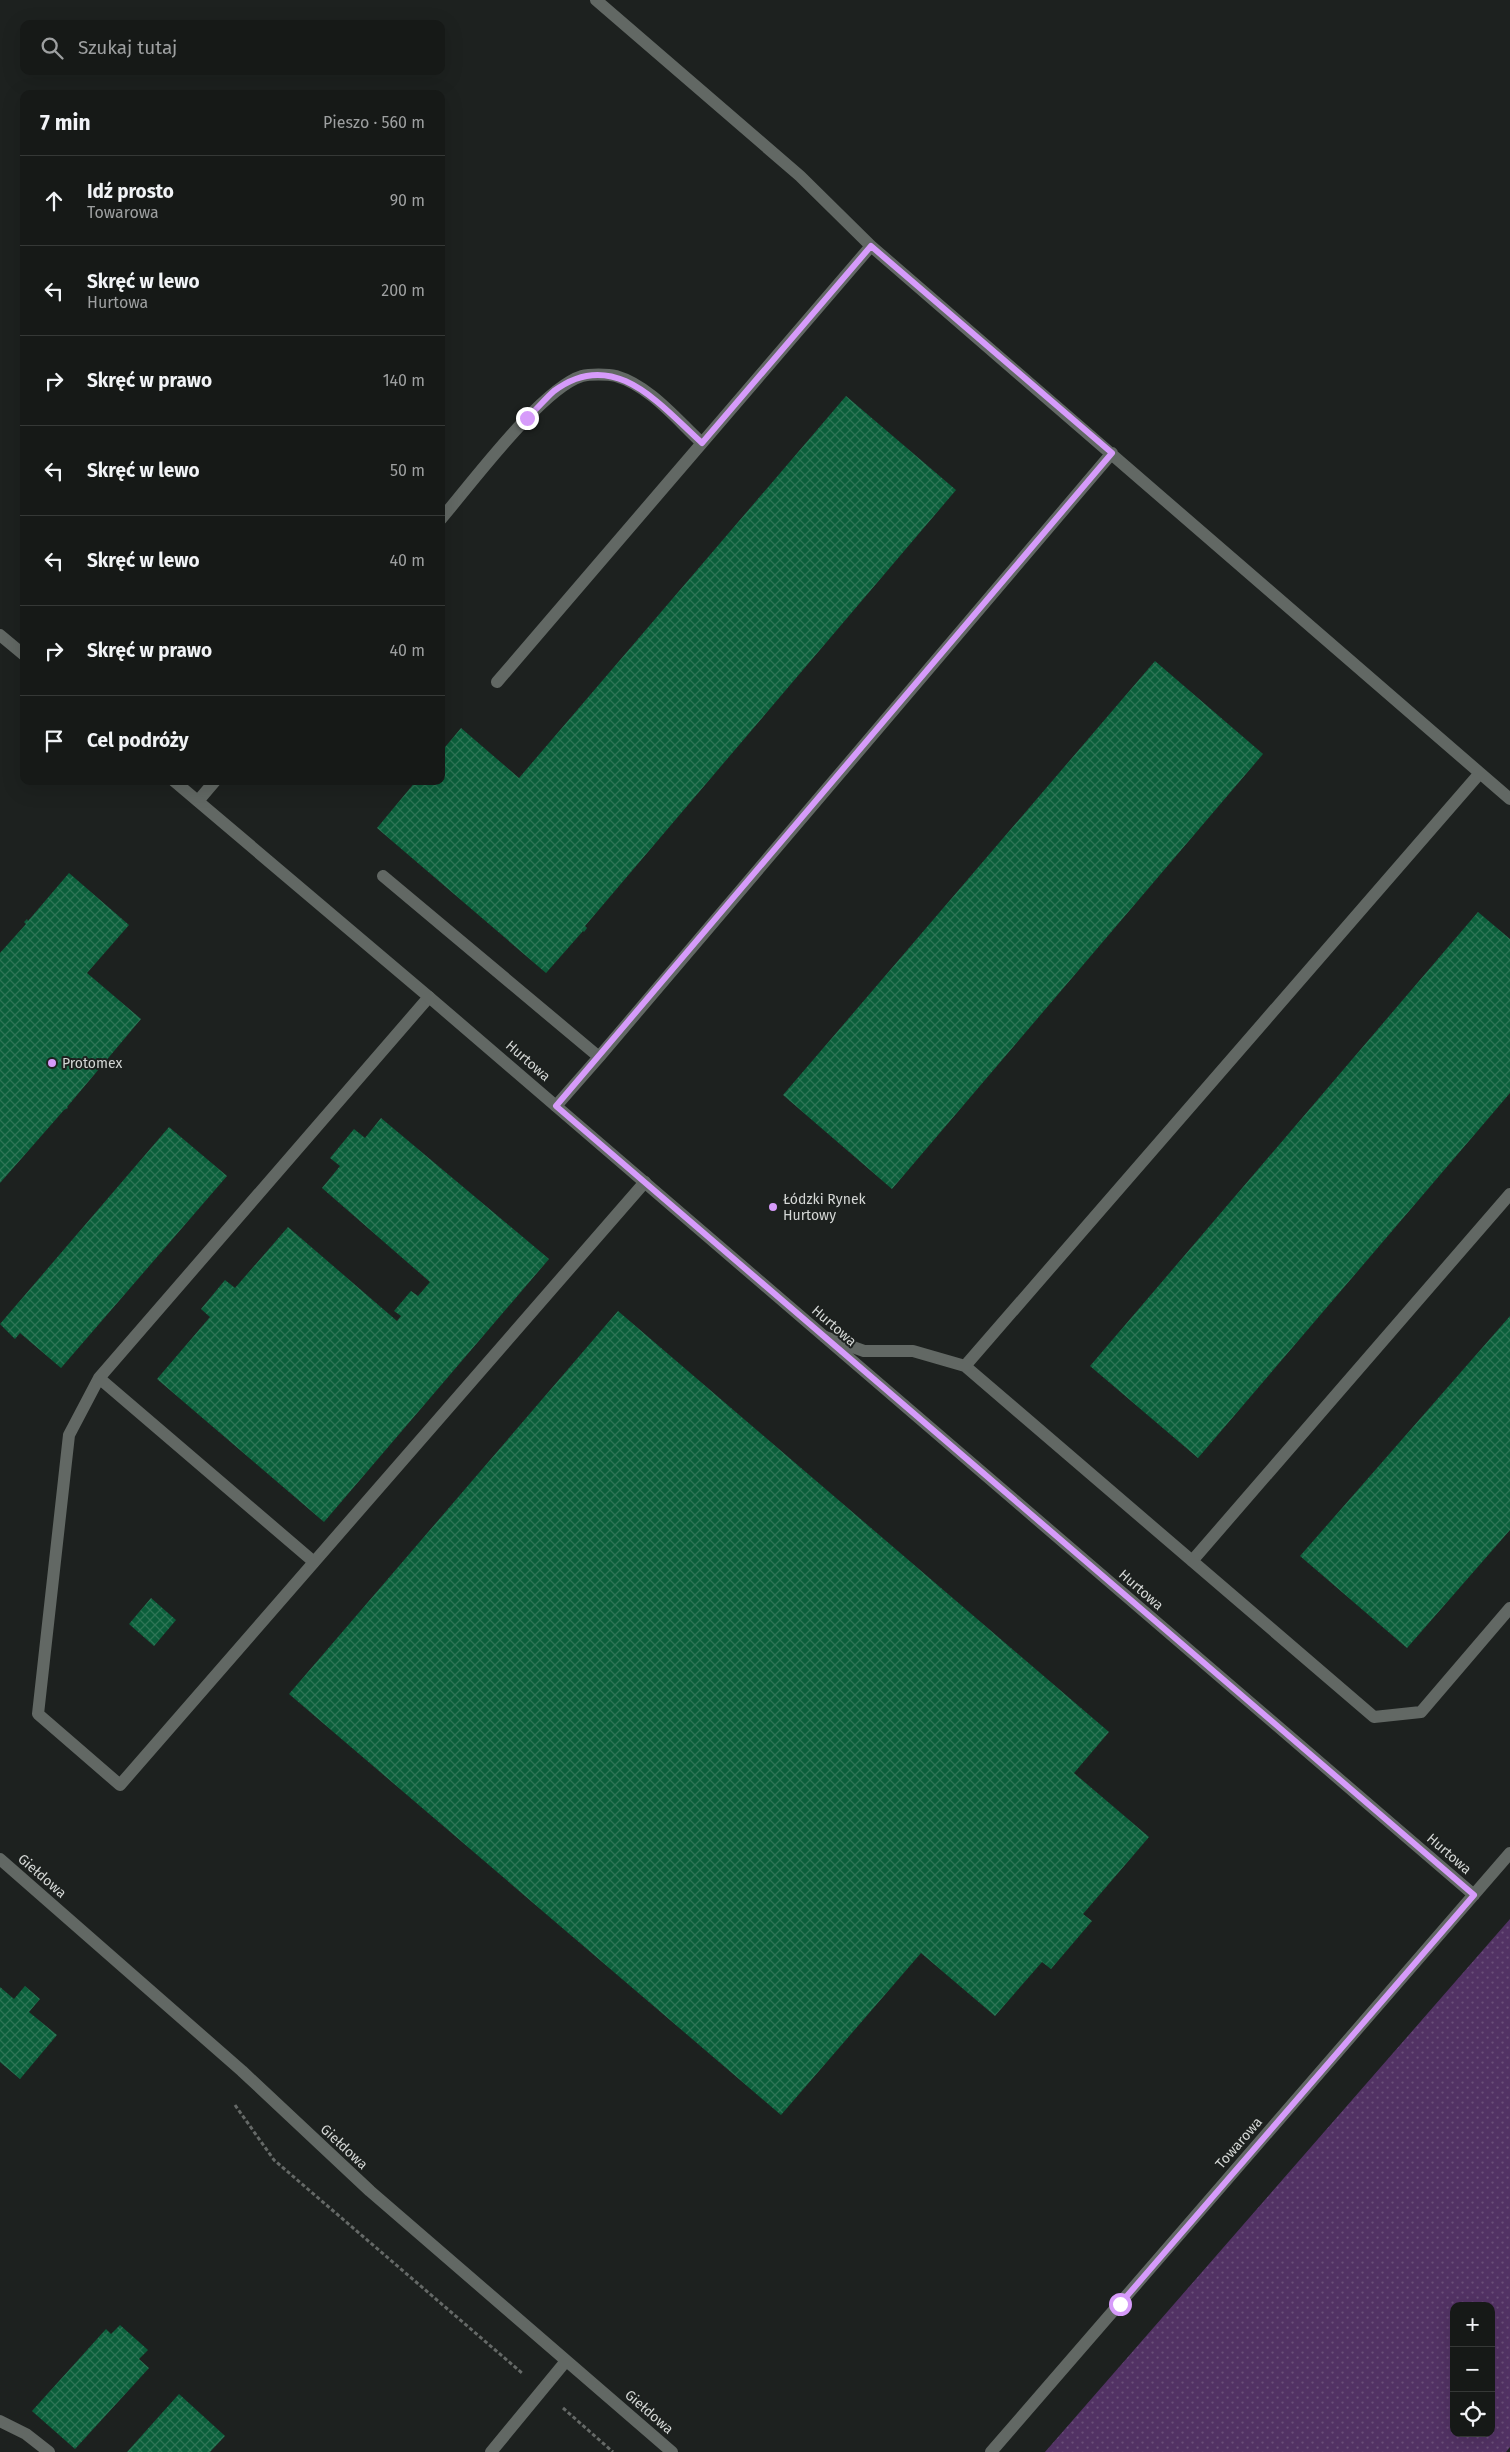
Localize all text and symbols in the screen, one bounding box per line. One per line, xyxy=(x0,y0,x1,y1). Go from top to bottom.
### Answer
search box xyxy=(20,20,445,75)
icon: search xyxy=(38,34,66,62)
text: Szukaj tutaj xyxy=(78,36,177,59)
text: 7 min xyxy=(40,110,91,136)
text: Pieszo · 560 m xyxy=(323,113,425,132)
text: Idź prosto xyxy=(87,180,174,203)
icon: ahead xyxy=(40,187,68,215)
text: 90 m xyxy=(390,191,425,210)
text: Towarowa xyxy=(87,203,159,222)
text: Skręć w lewo xyxy=(87,270,200,293)
icon: left xyxy=(40,277,68,305)
text: 200 m xyxy=(381,281,425,300)
text: Hurtowa xyxy=(87,293,148,312)
icon: right xyxy=(40,367,68,395)
text: Skręć w prawo xyxy=(87,369,212,392)
text: 140 m xyxy=(383,371,425,390)
route end xyxy=(516,407,539,430)
icon: left xyxy=(40,457,68,485)
text: Skręć w lewo xyxy=(87,459,200,482)
text: 50 m xyxy=(390,461,425,480)
icon: left xyxy=(40,547,68,575)
text: Skręć w lewo xyxy=(87,549,200,572)
text: 40 m xyxy=(390,551,425,570)
icon: right xyxy=(40,637,68,665)
text: Skręć w prawo xyxy=(87,639,212,662)
text: 40 m xyxy=(390,641,425,660)
icon: arrive xyxy=(40,727,68,755)
text: Cel podróży xyxy=(87,729,189,752)
street label: Hurtowa xyxy=(502,1037,554,1085)
place label: Protomex xyxy=(62,1055,123,1072)
marker: Protomex xyxy=(46,1057,58,1069)
place label: Łódzki Rynek Hurtowy xyxy=(783,1191,867,1224)
marker: Łódzki Rynek Hurtowy xyxy=(767,1201,779,1213)
street label: Hurtowa xyxy=(808,1302,860,1350)
street label: Hurtowa xyxy=(1115,1566,1167,1614)
street label: Hurtowa xyxy=(1423,1830,1475,1878)
street label: Giełdowa xyxy=(14,1850,70,1902)
street label: Towarowa xyxy=(1212,2114,1266,2172)
street label: Giełdowa xyxy=(317,2121,371,2173)
route start xyxy=(1109,2293,1132,2316)
map controls xyxy=(1450,2302,1495,2437)
button: + xyxy=(1450,2302,1495,2347)
button: − xyxy=(1450,2347,1495,2392)
street label: Giełdowa xyxy=(621,2386,677,2438)
button: locate xyxy=(1450,2392,1495,2437)

